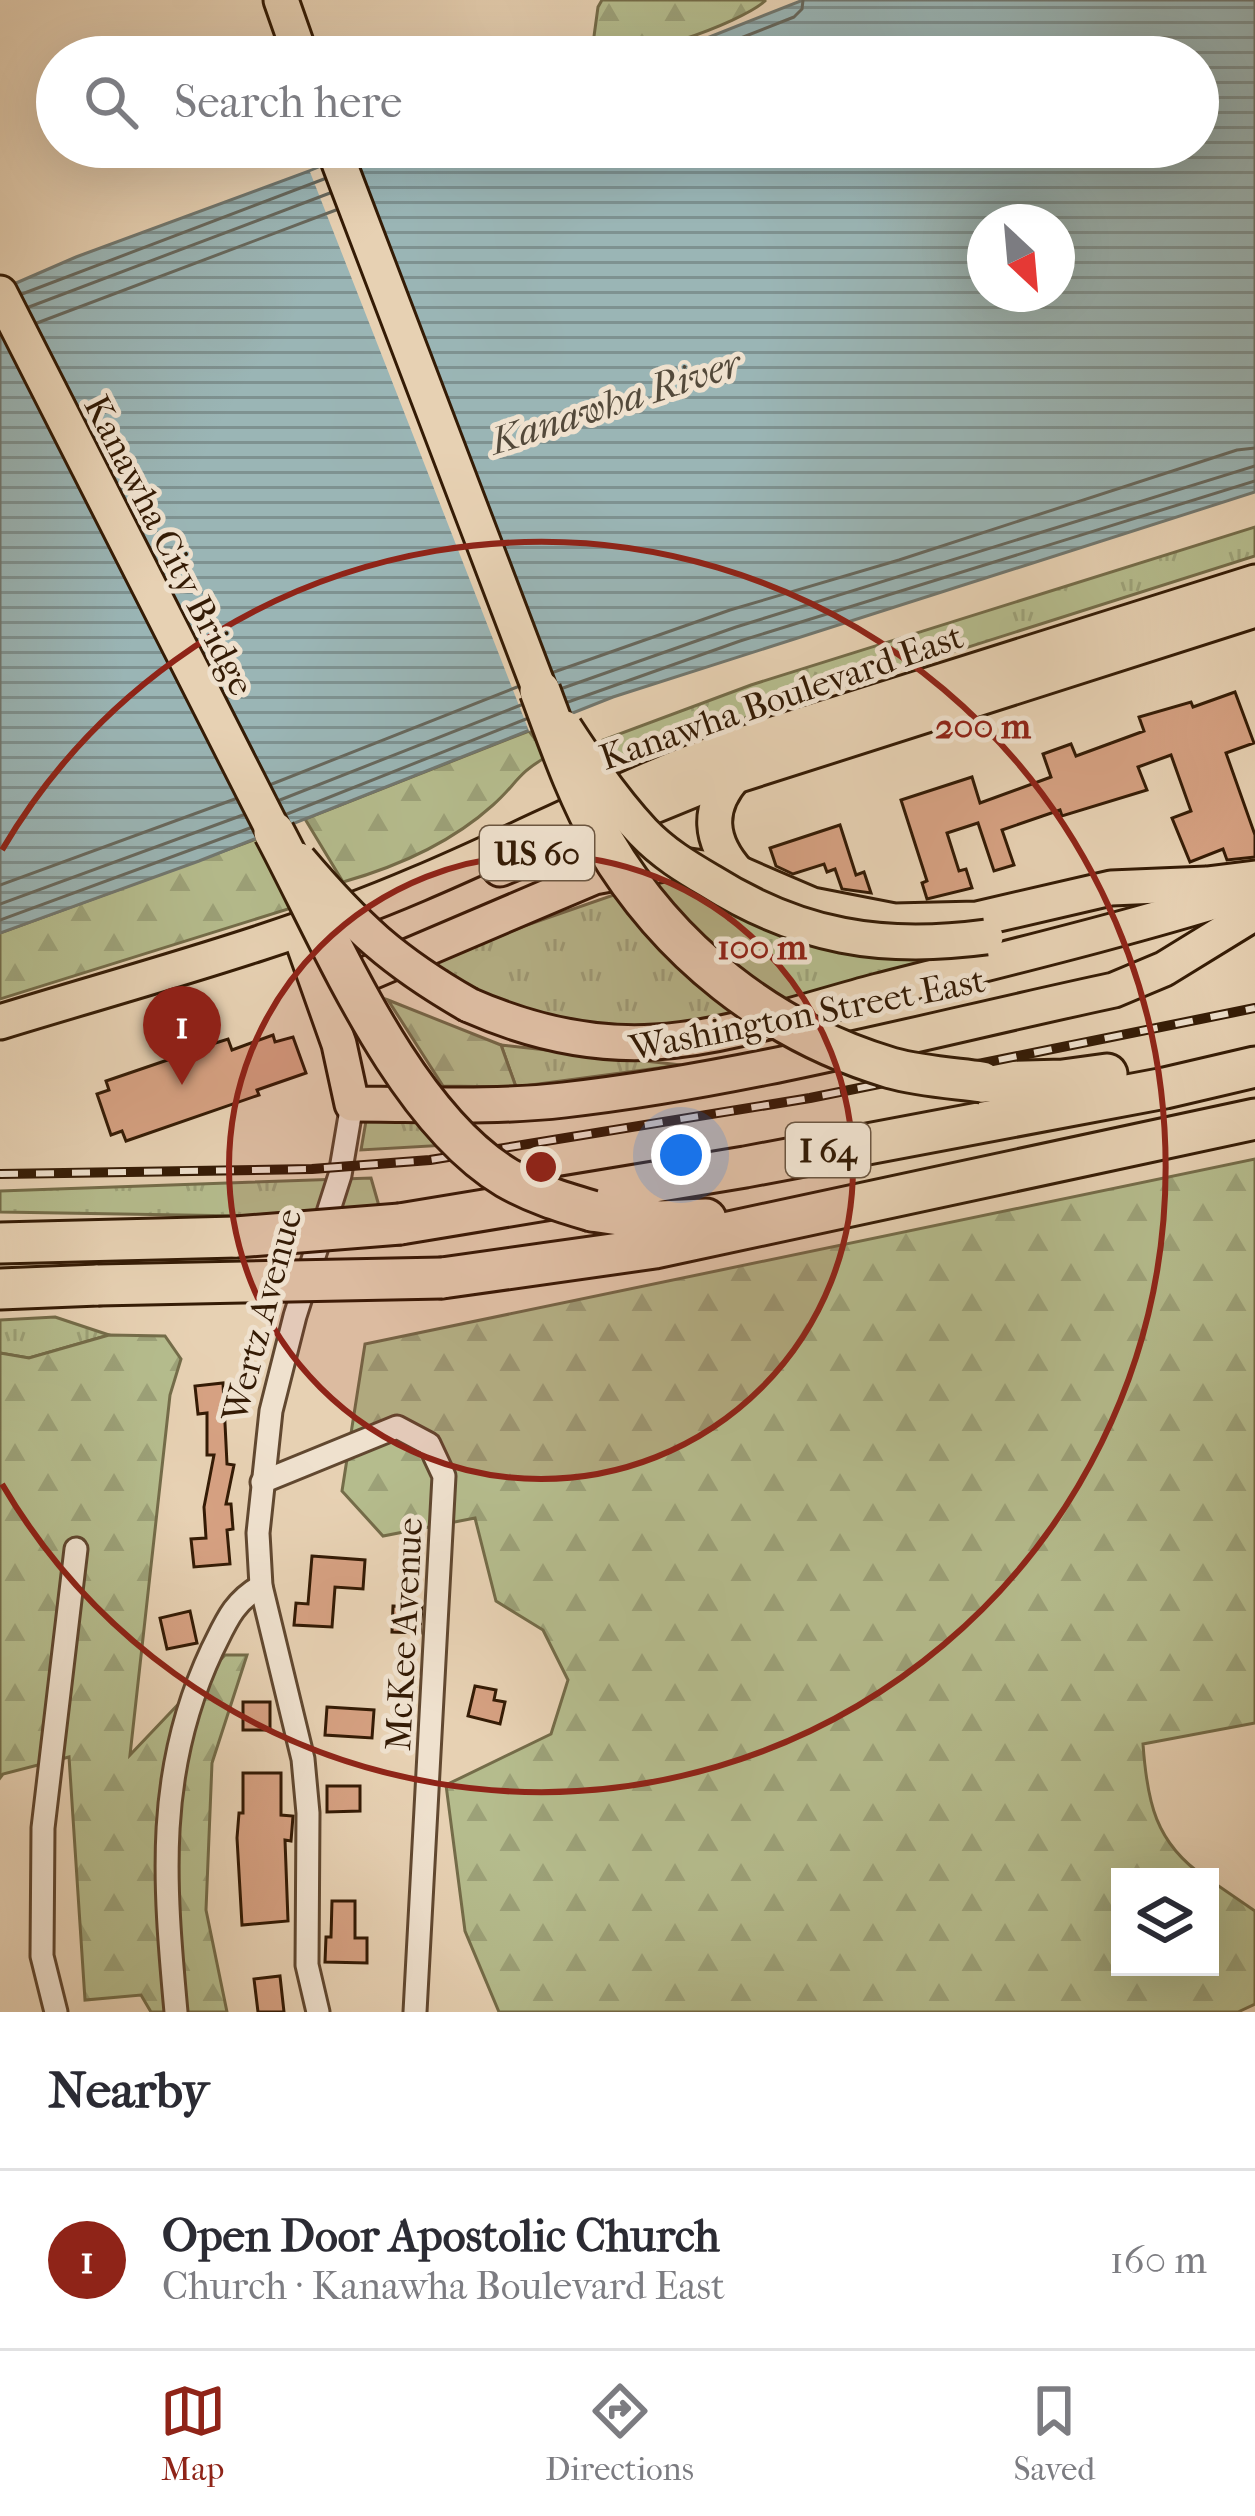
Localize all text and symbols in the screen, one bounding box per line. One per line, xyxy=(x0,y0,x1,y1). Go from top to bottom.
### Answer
search box xyxy=(36,36,1219,168)
icon: search xyxy=(78,69,144,135)
text: Search here xyxy=(174,76,402,129)
north arrow xyxy=(967,204,1075,312)
water label: Kanawha River xyxy=(481,339,749,465)
street label: Kanawha City Bridge xyxy=(75,388,263,702)
street label: Kanawha Boulevard East xyxy=(594,615,969,779)
text: 200 m xyxy=(935,705,1032,747)
road number: US 60 xyxy=(480,826,594,880)
text: 100 m xyxy=(717,926,808,968)
street label: Washington Street East xyxy=(625,959,989,1069)
pin: 1 xyxy=(143,986,221,1085)
road number: I 64 xyxy=(786,1123,870,1177)
your location xyxy=(651,1125,711,1185)
centre of rings xyxy=(520,1146,562,1188)
street label: Wertz Avenue xyxy=(213,1204,311,1427)
street label: McKee Avenue xyxy=(377,1516,431,1752)
map controls xyxy=(1111,1868,1219,1976)
button: layers xyxy=(1111,1868,1219,1976)
text: Nearby xyxy=(48,2060,209,2120)
text: Open Door Apostolic Church xyxy=(162,2210,720,2263)
text: 1 xyxy=(80,2237,94,2283)
text: 160 m xyxy=(1110,2237,1207,2283)
text: Church · Kanawha Boulevard East xyxy=(162,2263,725,2309)
tab: Map xyxy=(160,2378,226,2489)
tab: Directions xyxy=(545,2378,694,2489)
tab: Saved xyxy=(1013,2378,1095,2489)

